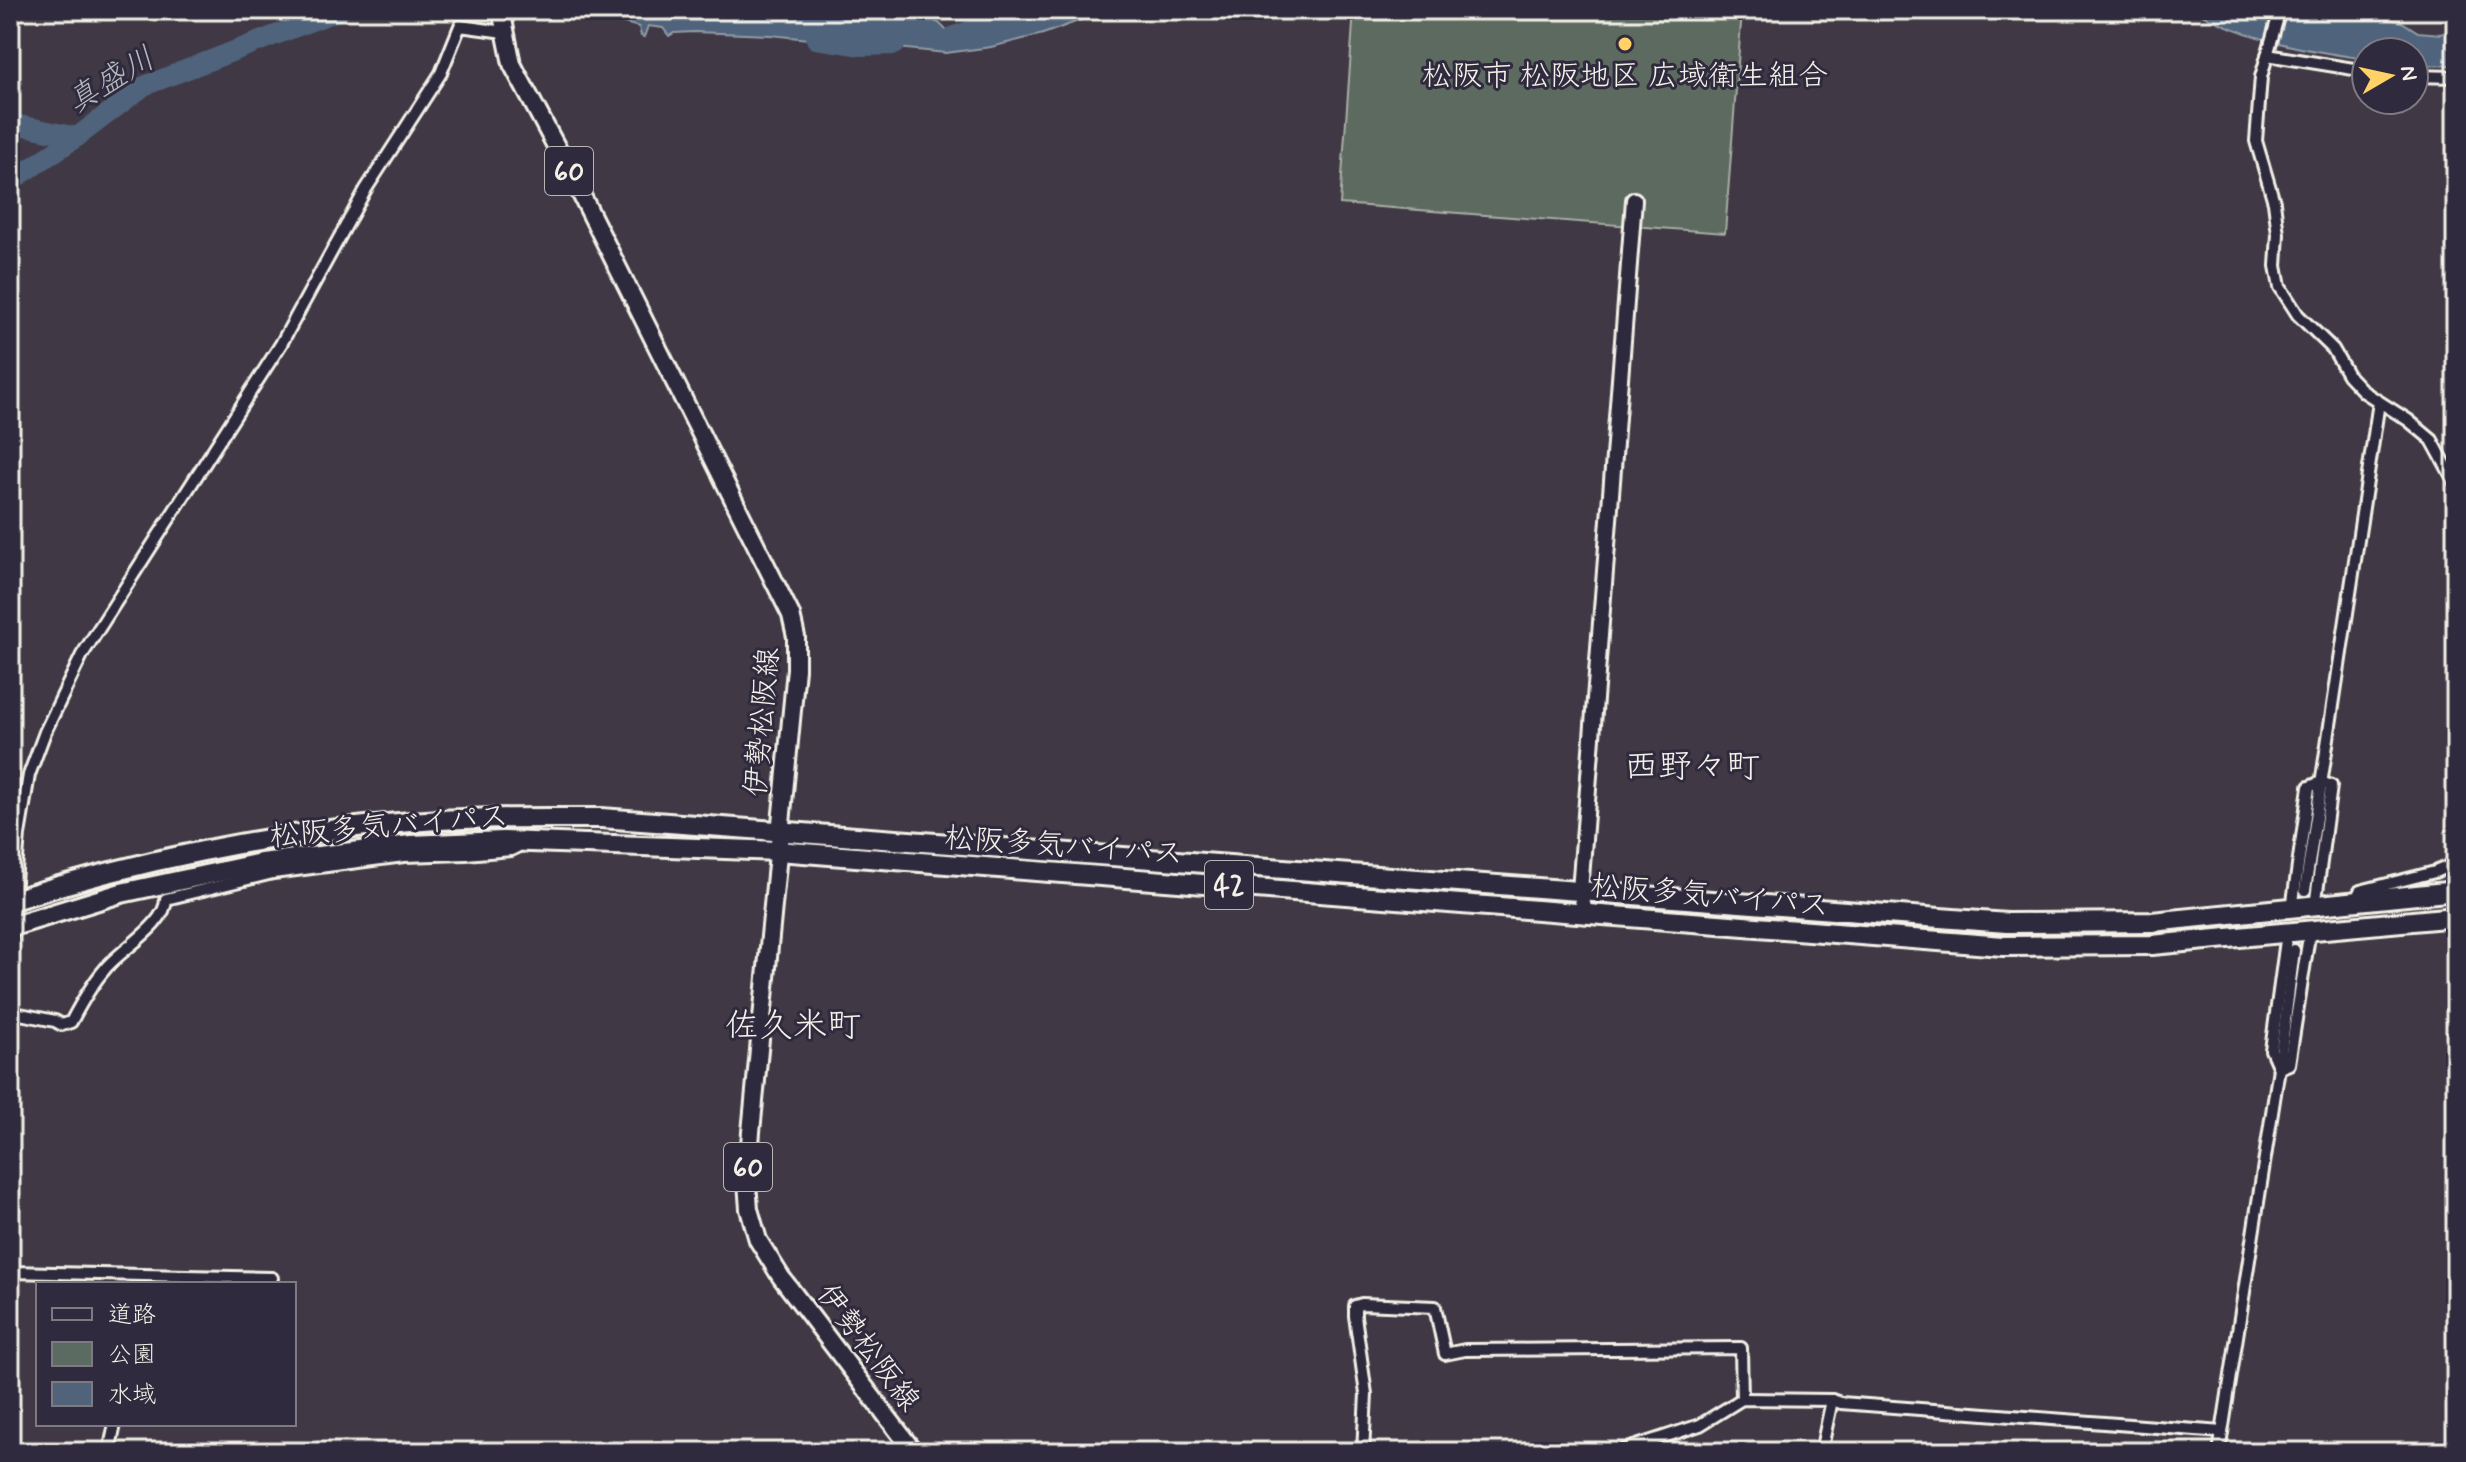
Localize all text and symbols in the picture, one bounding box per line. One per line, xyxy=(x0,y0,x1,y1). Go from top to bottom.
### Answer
marker: 松阪市 松阪地区 広域衛生組合 xyxy=(1616,35,1634,53)
north arrow xyxy=(2350,36,2430,116)
water label: 真盛川 xyxy=(59,38,163,123)
place label: 松阪市 松阪地区 広域衛生組合 xyxy=(1422,57,1828,96)
text: N xyxy=(2393,64,2423,83)
road number: 60 xyxy=(545,147,593,195)
street label: 伊勢松阪線 xyxy=(737,646,788,799)
district label: 西野々町 xyxy=(1624,745,1760,790)
street label: 松阪多気バイパス xyxy=(268,797,510,856)
street label: 松阪多気バイパス xyxy=(943,819,1185,874)
road number: 42 xyxy=(1205,861,1253,909)
street label: 松阪多気バイパス xyxy=(1589,867,1831,926)
district label: 佐久米町 xyxy=(725,1004,861,1049)
road number: 60 xyxy=(724,1143,772,1191)
street label: 伊勢松阪線 xyxy=(807,1276,929,1420)
legend xyxy=(36,1282,296,1426)
text: 道路 xyxy=(108,1300,156,1331)
text: 公園 xyxy=(108,1340,156,1371)
text: 水域 xyxy=(108,1380,156,1411)

